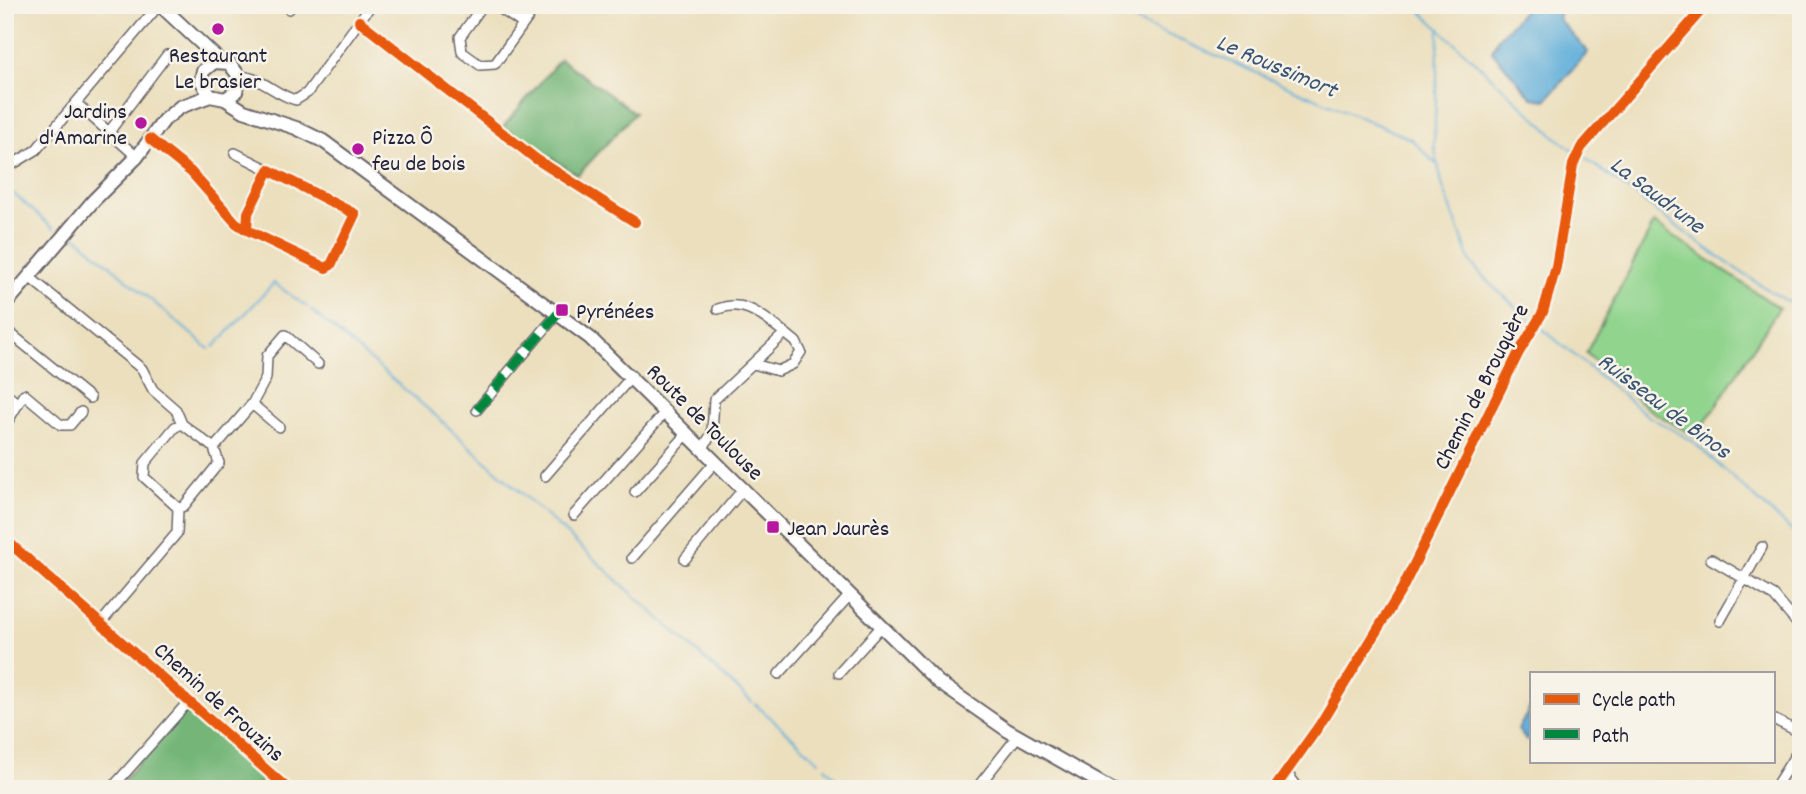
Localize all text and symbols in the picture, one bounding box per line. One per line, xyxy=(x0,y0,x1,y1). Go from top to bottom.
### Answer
marker: Restaurant Le brasier xyxy=(210,21,226,37)
water label: Le Roussimort xyxy=(1210,27,1343,109)
place label: Restaurant Le brasier xyxy=(169,41,267,100)
place label: Jardins d'Amarine xyxy=(39,97,127,156)
marker: Jardins d'Amarine xyxy=(133,115,149,131)
place label: Pizza Ô feu de bois xyxy=(372,123,466,182)
marker: Pizza Ô feu de bois xyxy=(350,141,366,157)
water label: La Saudrune xyxy=(1602,149,1712,244)
place label: Pyrénées xyxy=(576,297,655,330)
street label: Chemin de Brouquère xyxy=(1427,299,1539,476)
marker: Pyrénées xyxy=(554,302,570,318)
water label: Ruisseau de Binos xyxy=(1589,346,1738,469)
street label: Route de Toulouse xyxy=(637,357,770,490)
place label: Jean Jaurès xyxy=(787,514,889,547)
marker: Jean Jaurès xyxy=(765,519,781,535)
street label: Chemin de Frouzins xyxy=(145,636,290,772)
legend xyxy=(1530,672,1774,762)
text: Cycle path xyxy=(1592,687,1675,717)
text: Path xyxy=(1592,723,1629,753)

